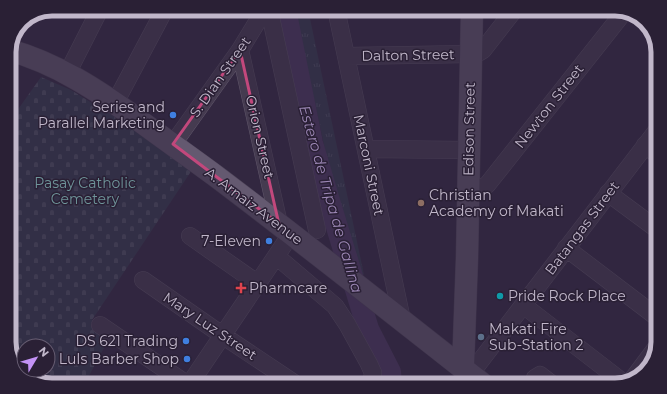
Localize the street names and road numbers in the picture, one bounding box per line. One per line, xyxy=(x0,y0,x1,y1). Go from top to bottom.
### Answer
street label: S. Dian Street xyxy=(186,33,255,121)
street label: Dalton Street xyxy=(361,45,455,65)
street label: Newton Street xyxy=(511,60,588,152)
street label: Edison Street xyxy=(459,82,479,176)
street label: Orion Street xyxy=(242,93,278,181)
street label: Marconi Street xyxy=(350,113,389,217)
street label: A. Arnaiz Avenue xyxy=(202,163,306,249)
street label: Batangas Street xyxy=(541,177,623,278)
street label: Mary Luz Street xyxy=(160,288,261,364)

